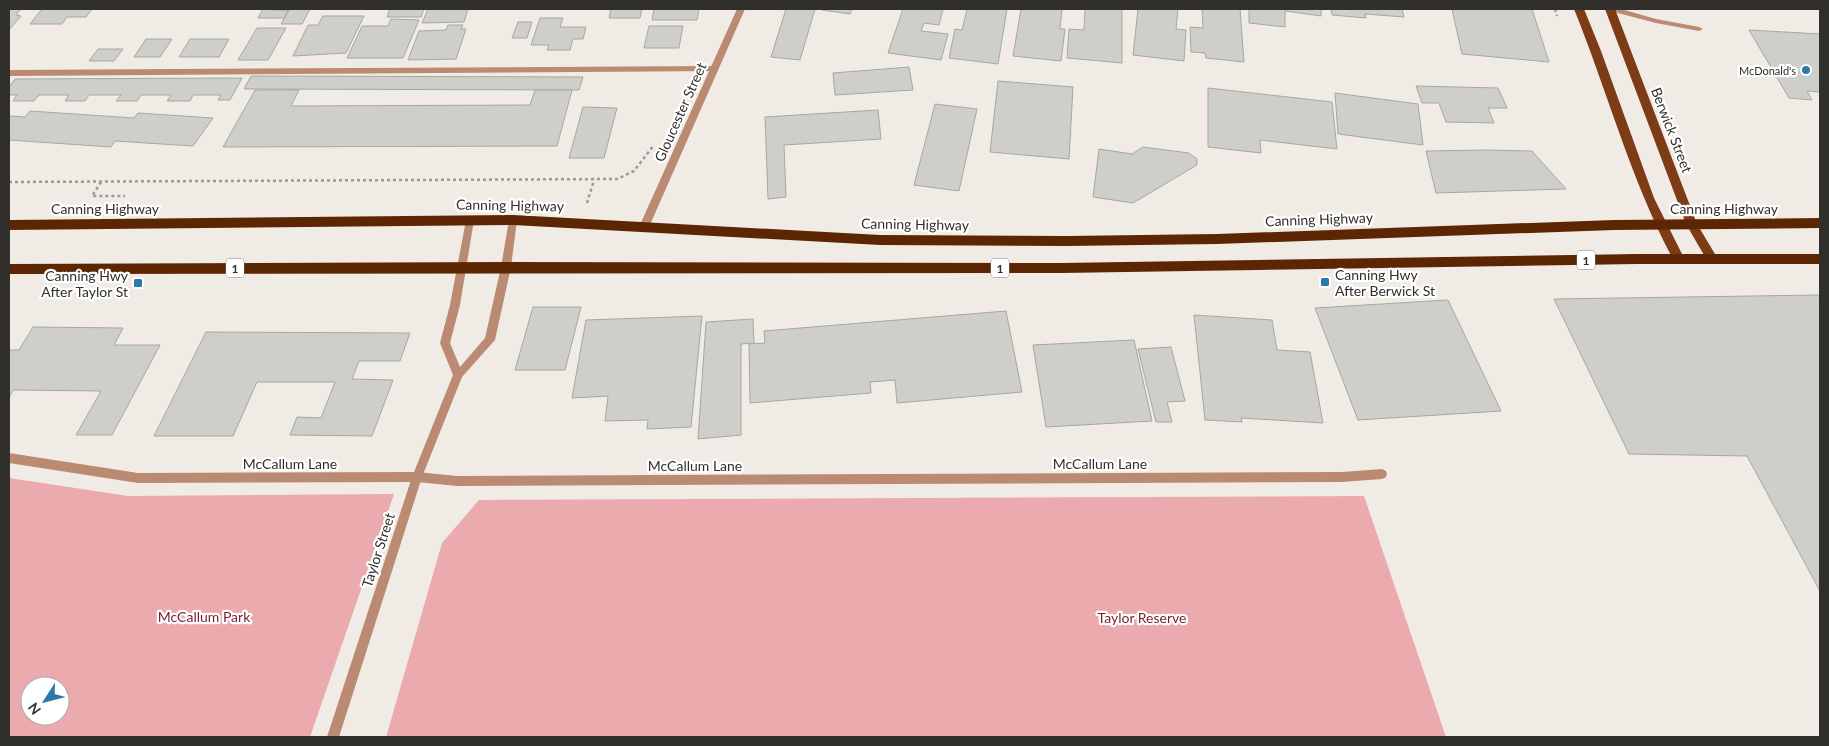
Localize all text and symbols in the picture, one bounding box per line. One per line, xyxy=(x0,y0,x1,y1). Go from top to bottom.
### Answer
street label: Gloucester Street xyxy=(651,60,709,164)
place label: McDonald's xyxy=(1739,64,1796,77)
marker: McDonald's xyxy=(1800,64,1812,76)
street label: Berwick Street xyxy=(1648,85,1696,175)
street label: Canning Highway xyxy=(456,196,565,214)
street label: Canning Highway xyxy=(51,200,160,217)
street label: Canning Highway xyxy=(1670,200,1779,217)
street label: Canning Highway xyxy=(1265,209,1374,229)
street label: Canning Highway xyxy=(861,215,970,233)
road number: 1 xyxy=(1577,250,1595,270)
road number: 1 xyxy=(226,258,244,278)
road number: 1 xyxy=(991,258,1009,278)
place label: Canning Hwy After Berwick St xyxy=(1335,266,1435,299)
place label: Canning Hwy After Taylor St xyxy=(41,267,129,300)
marker: Canning Hwy After Berwick St xyxy=(1319,276,1331,288)
marker: Canning Hwy After Taylor St xyxy=(132,277,144,289)
street label: McCallum Lane xyxy=(243,455,337,472)
street label: McCallum Lane xyxy=(1053,455,1147,472)
street label: McCallum Lane xyxy=(648,457,742,474)
street label: Taylor Street xyxy=(358,511,398,589)
park label: McCallum Park xyxy=(158,608,251,625)
park label: Taylor Reserve xyxy=(1098,609,1186,626)
north arrow xyxy=(20,676,70,726)
text: N xyxy=(24,700,44,718)

